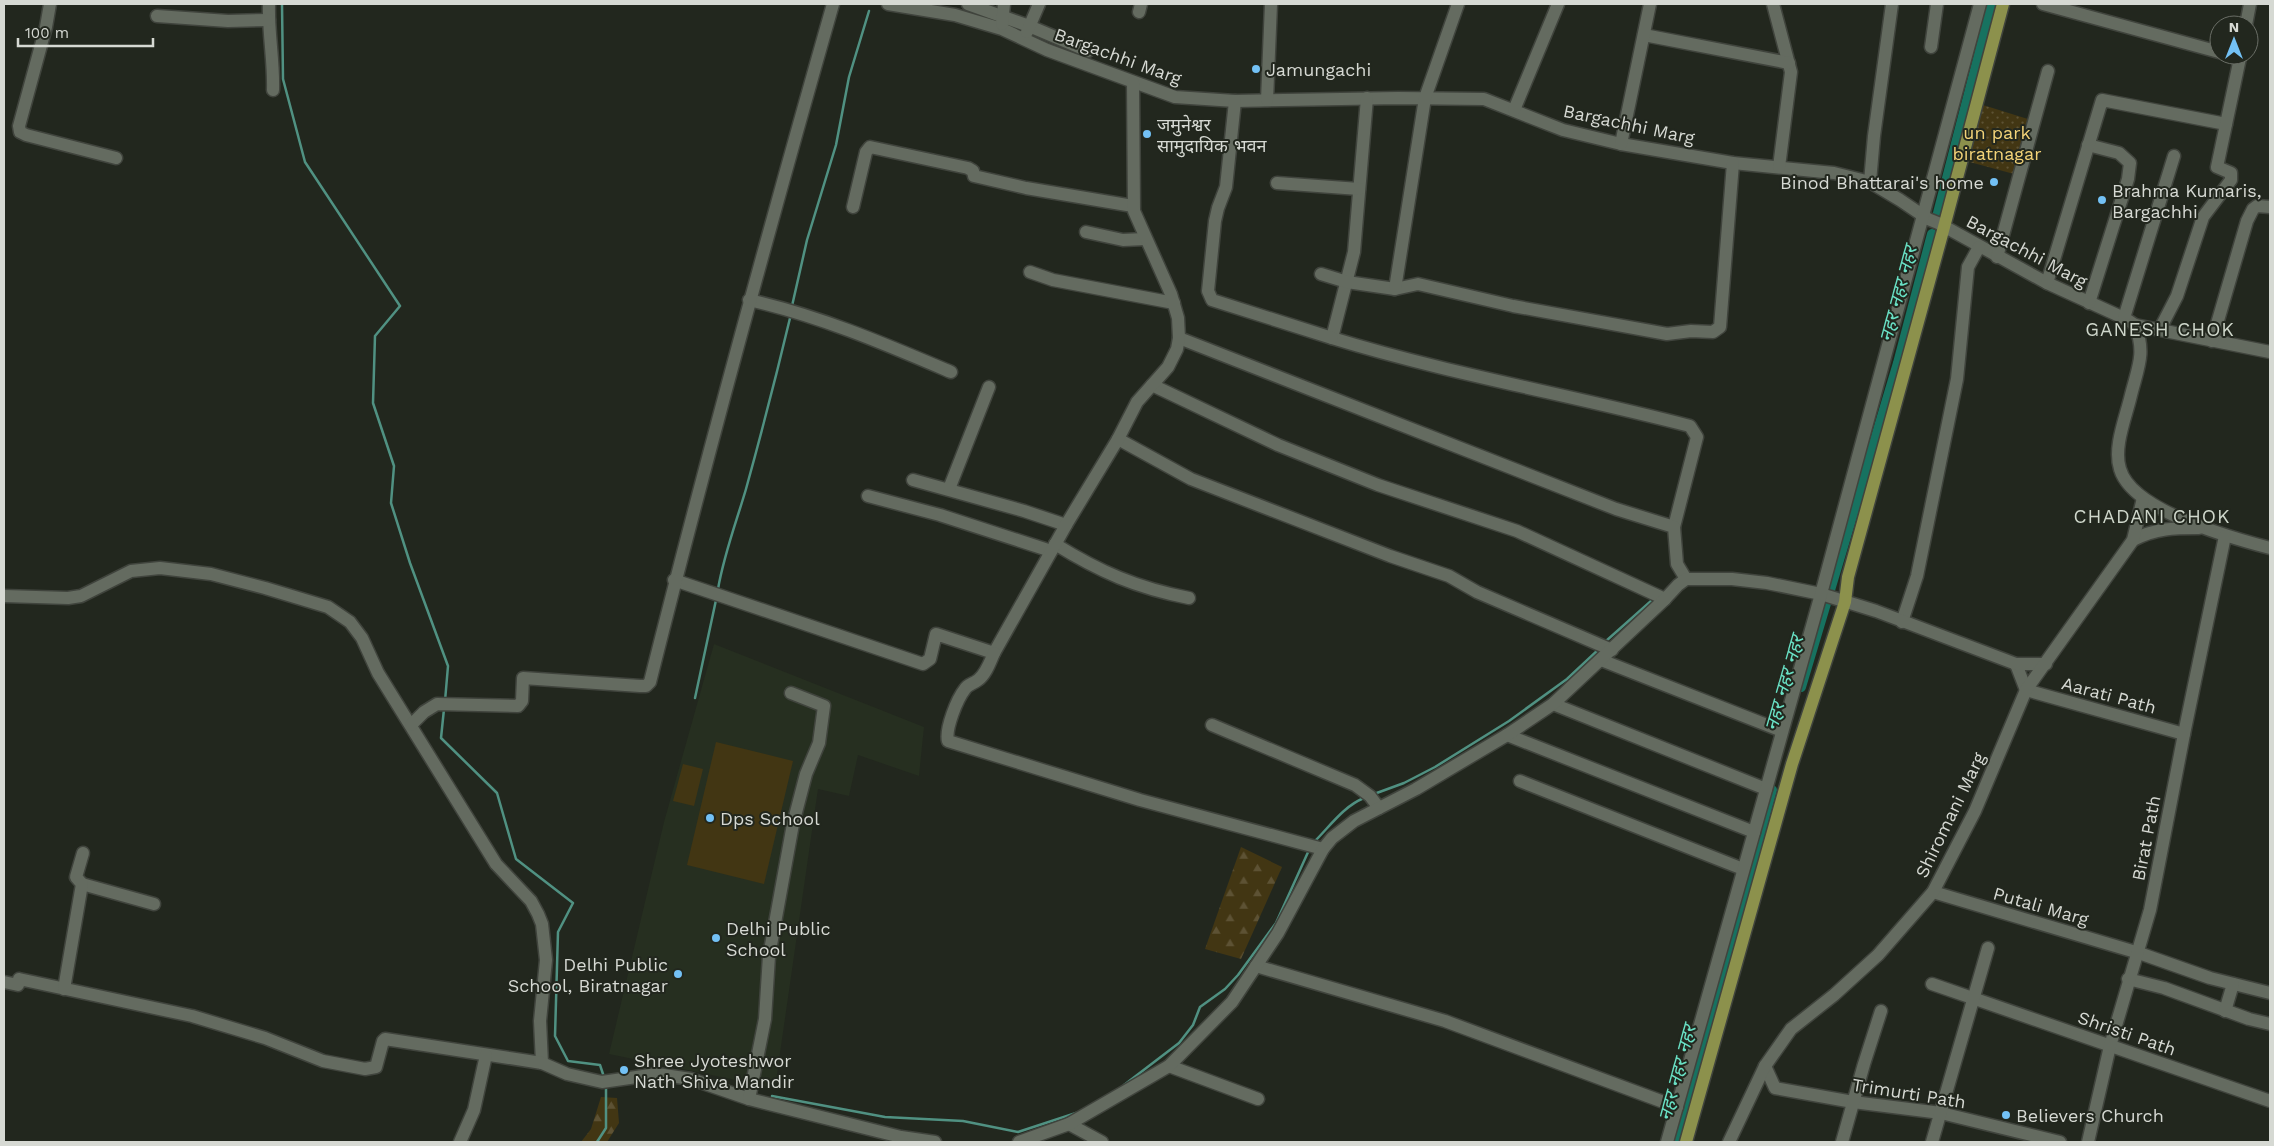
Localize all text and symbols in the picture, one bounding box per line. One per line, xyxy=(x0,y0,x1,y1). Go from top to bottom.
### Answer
scale bar xyxy=(18,15,152,47)
north arrow xyxy=(2209,15,2259,65)
text: N xyxy=(2229,19,2239,35)
street label: Bargachhi Marg xyxy=(1052,23,1185,89)
text: 100 m xyxy=(25,24,69,42)
place label: Jamungachi xyxy=(1266,59,1371,80)
marker: Jamungachi xyxy=(1250,63,1262,75)
street label: Bargachhi Marg xyxy=(1561,100,1697,148)
place label: जमुनेश्वर सामुदायिक भवन xyxy=(1157,114,1268,158)
park label: un park biratnagar xyxy=(1953,122,2041,164)
marker: जमुनेश्वर सामुदायिक भवन xyxy=(1141,128,1153,140)
place label: Binod Bhattarai's home xyxy=(1780,172,1984,193)
marker: Binod Bhattarai's home xyxy=(1988,176,2000,188)
place label: Brahma Kumaris, Bargachhi xyxy=(2112,180,2261,222)
marker: Brahma Kumaris, Bargachhi xyxy=(2096,194,2108,206)
street label: Bargachhi Marg xyxy=(1963,210,2091,292)
water label: नहर नहर नहर xyxy=(1874,240,1923,344)
district label: GANESH CHOK xyxy=(2085,318,2235,341)
district label: CHADANI CHOK xyxy=(2073,505,2231,528)
water label: नहर नहर नहर xyxy=(1759,629,1810,733)
street label: Aarati Path xyxy=(2059,672,2159,718)
street label: Shiromani Marg xyxy=(1911,749,1990,881)
street label: Birat Path xyxy=(2127,793,2165,883)
place label: Dps School xyxy=(720,808,820,829)
marker: Dps School xyxy=(704,812,716,824)
street label: Putali Marg xyxy=(1991,882,2091,930)
place label: Delhi Public School xyxy=(726,918,831,960)
marker: Delhi Public School xyxy=(710,932,722,944)
place label: Delhi Public School, Biratnagar xyxy=(508,954,668,996)
marker: Delhi Public School, Biratnagar xyxy=(672,968,684,980)
street label: Shristi Path xyxy=(2075,1006,2179,1060)
water label: नहर नहर नहर xyxy=(1653,1019,1702,1123)
place label: Shree Jyoteshwor Nath Shiva Mandir xyxy=(634,1050,794,1092)
marker: Shree Jyoteshwor Nath Shiva Mandir xyxy=(618,1064,630,1076)
street label: Trimurti Path xyxy=(1851,1074,1967,1112)
place label: Believers Church xyxy=(2016,1105,2164,1126)
marker: Believers Church xyxy=(2000,1109,2012,1121)

